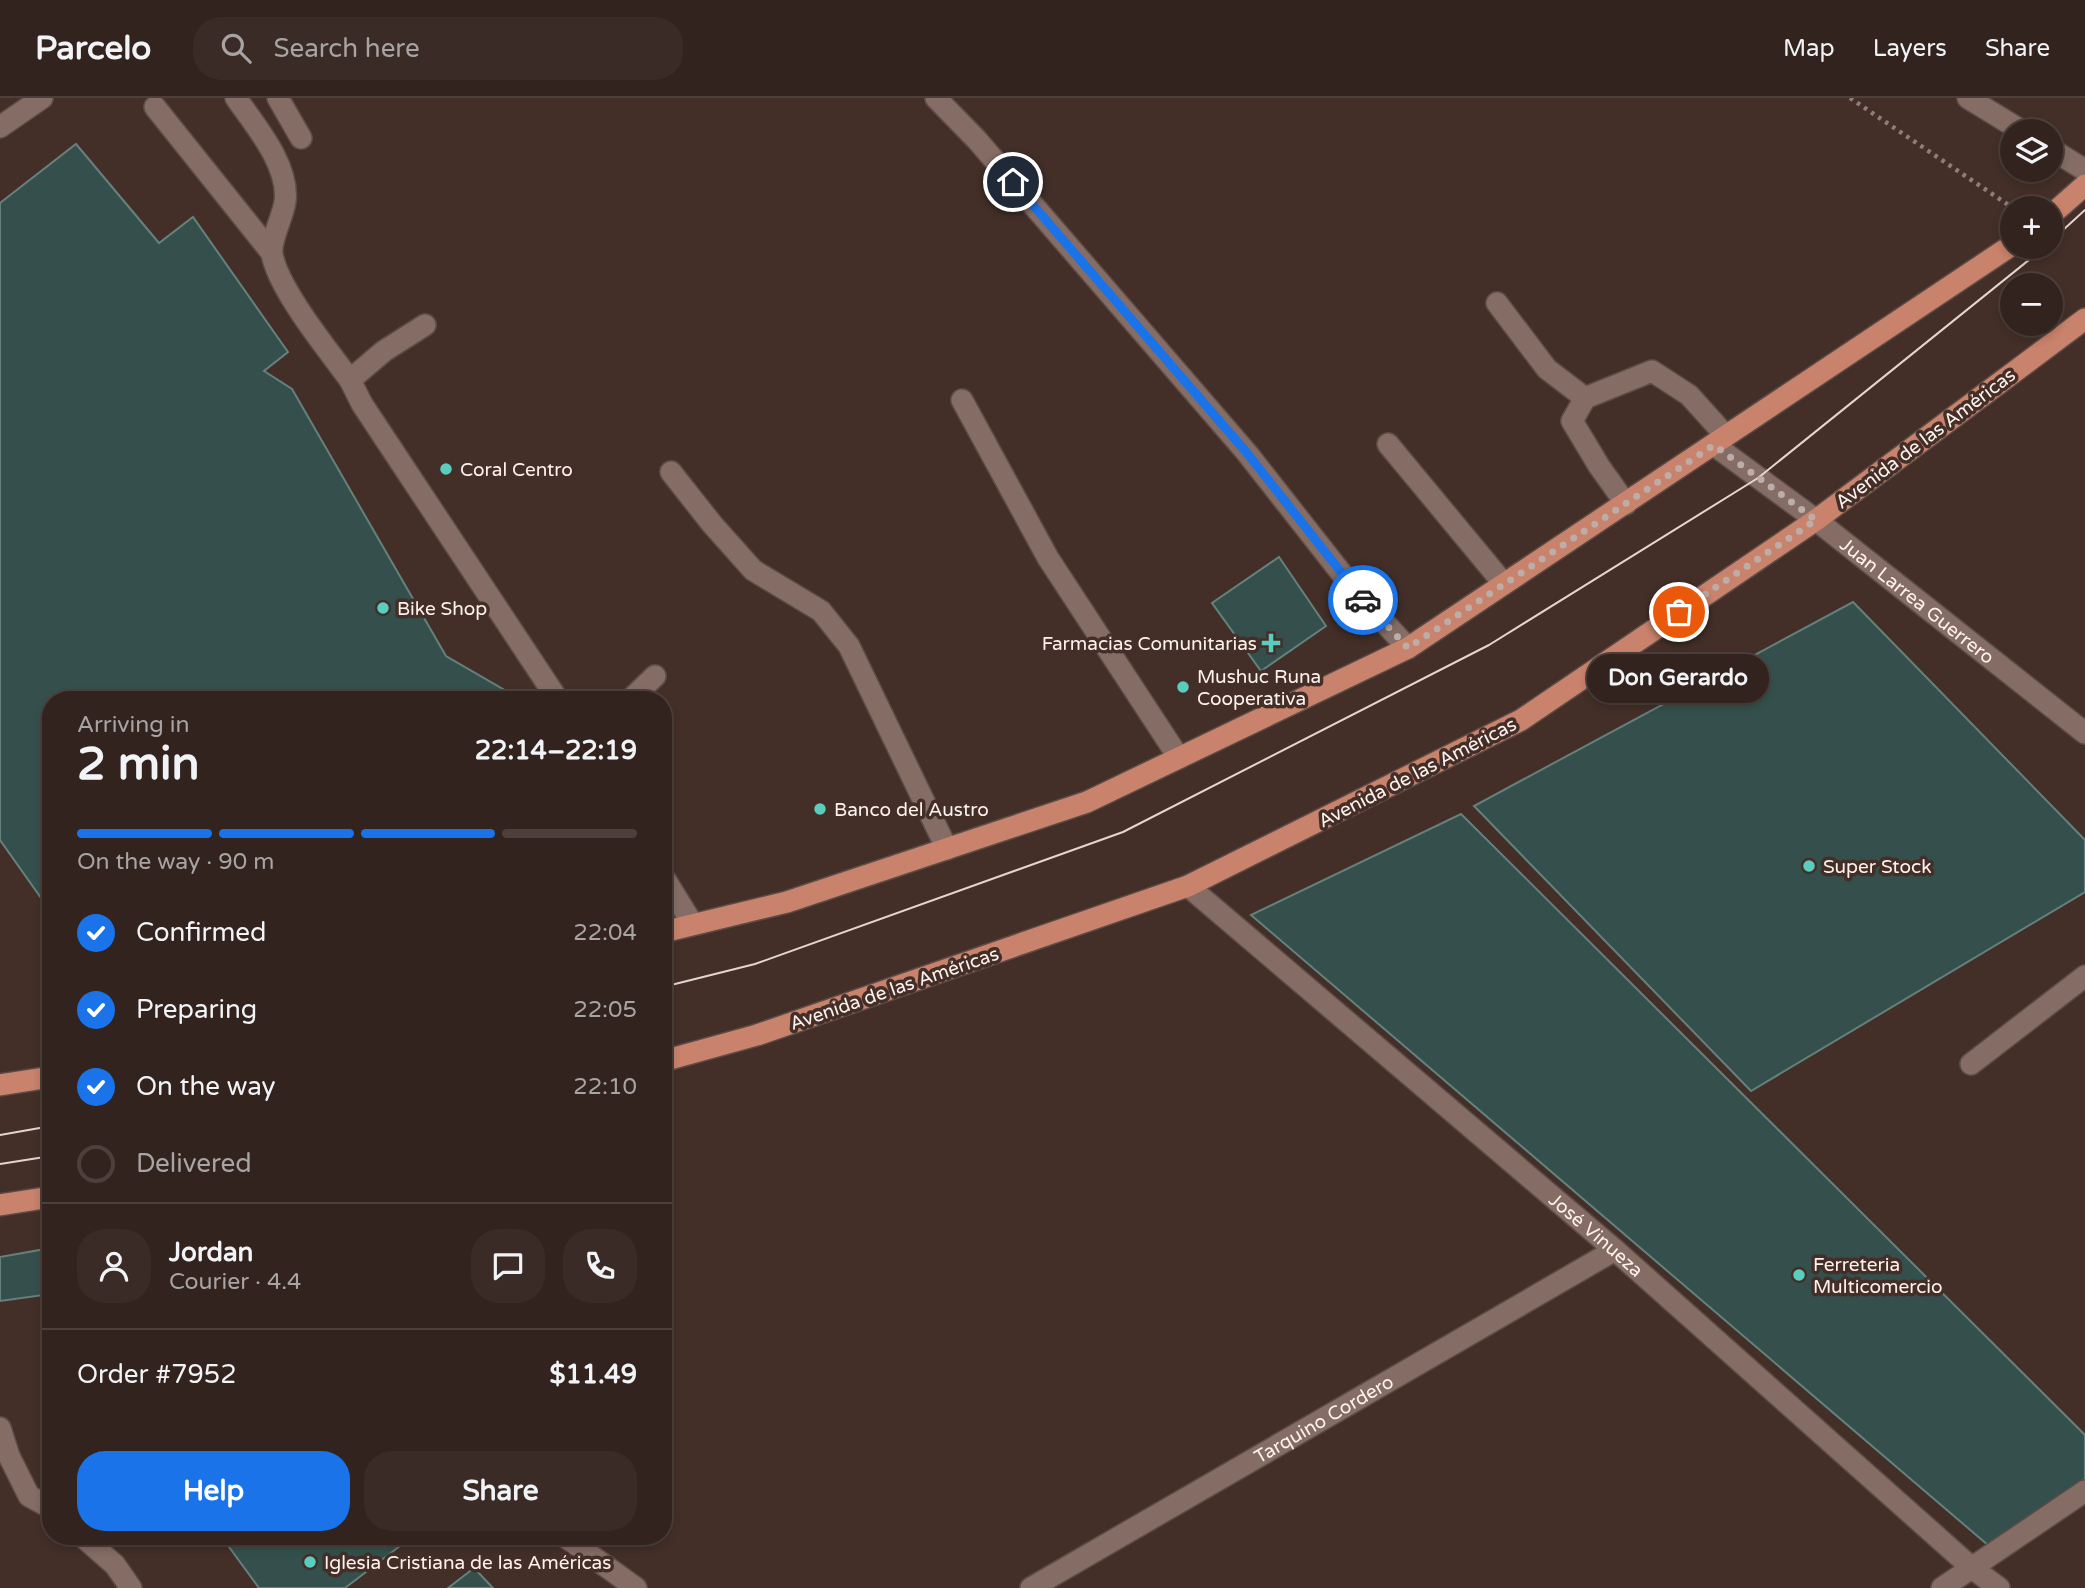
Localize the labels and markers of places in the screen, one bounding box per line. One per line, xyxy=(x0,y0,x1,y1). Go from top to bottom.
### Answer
pin xyxy=(983,152,1043,212)
place label: Coral Centro xyxy=(460,459,573,481)
marker: Coral Centro xyxy=(438,461,454,477)
pin xyxy=(1649,582,1709,642)
place label: Bike Shop xyxy=(397,598,487,620)
marker: Bike Shop xyxy=(375,600,391,616)
place label: Farmacias Comunitarias xyxy=(1042,633,1257,655)
marker: Farmacias Comunitarias xyxy=(1263,635,1279,651)
callout: Don Gerardo xyxy=(1588,654,1770,703)
place label: Mushuc Runa Cooperativa xyxy=(1197,666,1321,710)
marker: Mushuc Runa Cooperativa xyxy=(1175,679,1191,695)
place label: Banco del Austro xyxy=(834,799,989,821)
marker: Banco del Austro xyxy=(812,801,828,817)
place label: Super Stock xyxy=(1823,856,1932,878)
marker: Super Stock xyxy=(1801,858,1817,874)
place label: Ferreteria Multicomercio xyxy=(1813,1254,1943,1298)
marker: Ferreteria Multicomercio xyxy=(1791,1267,1807,1283)
place label: Iglesia Cristiana de las Américas xyxy=(324,1552,611,1574)
marker: Iglesia Cristiana de las Américas xyxy=(302,1554,318,1570)

